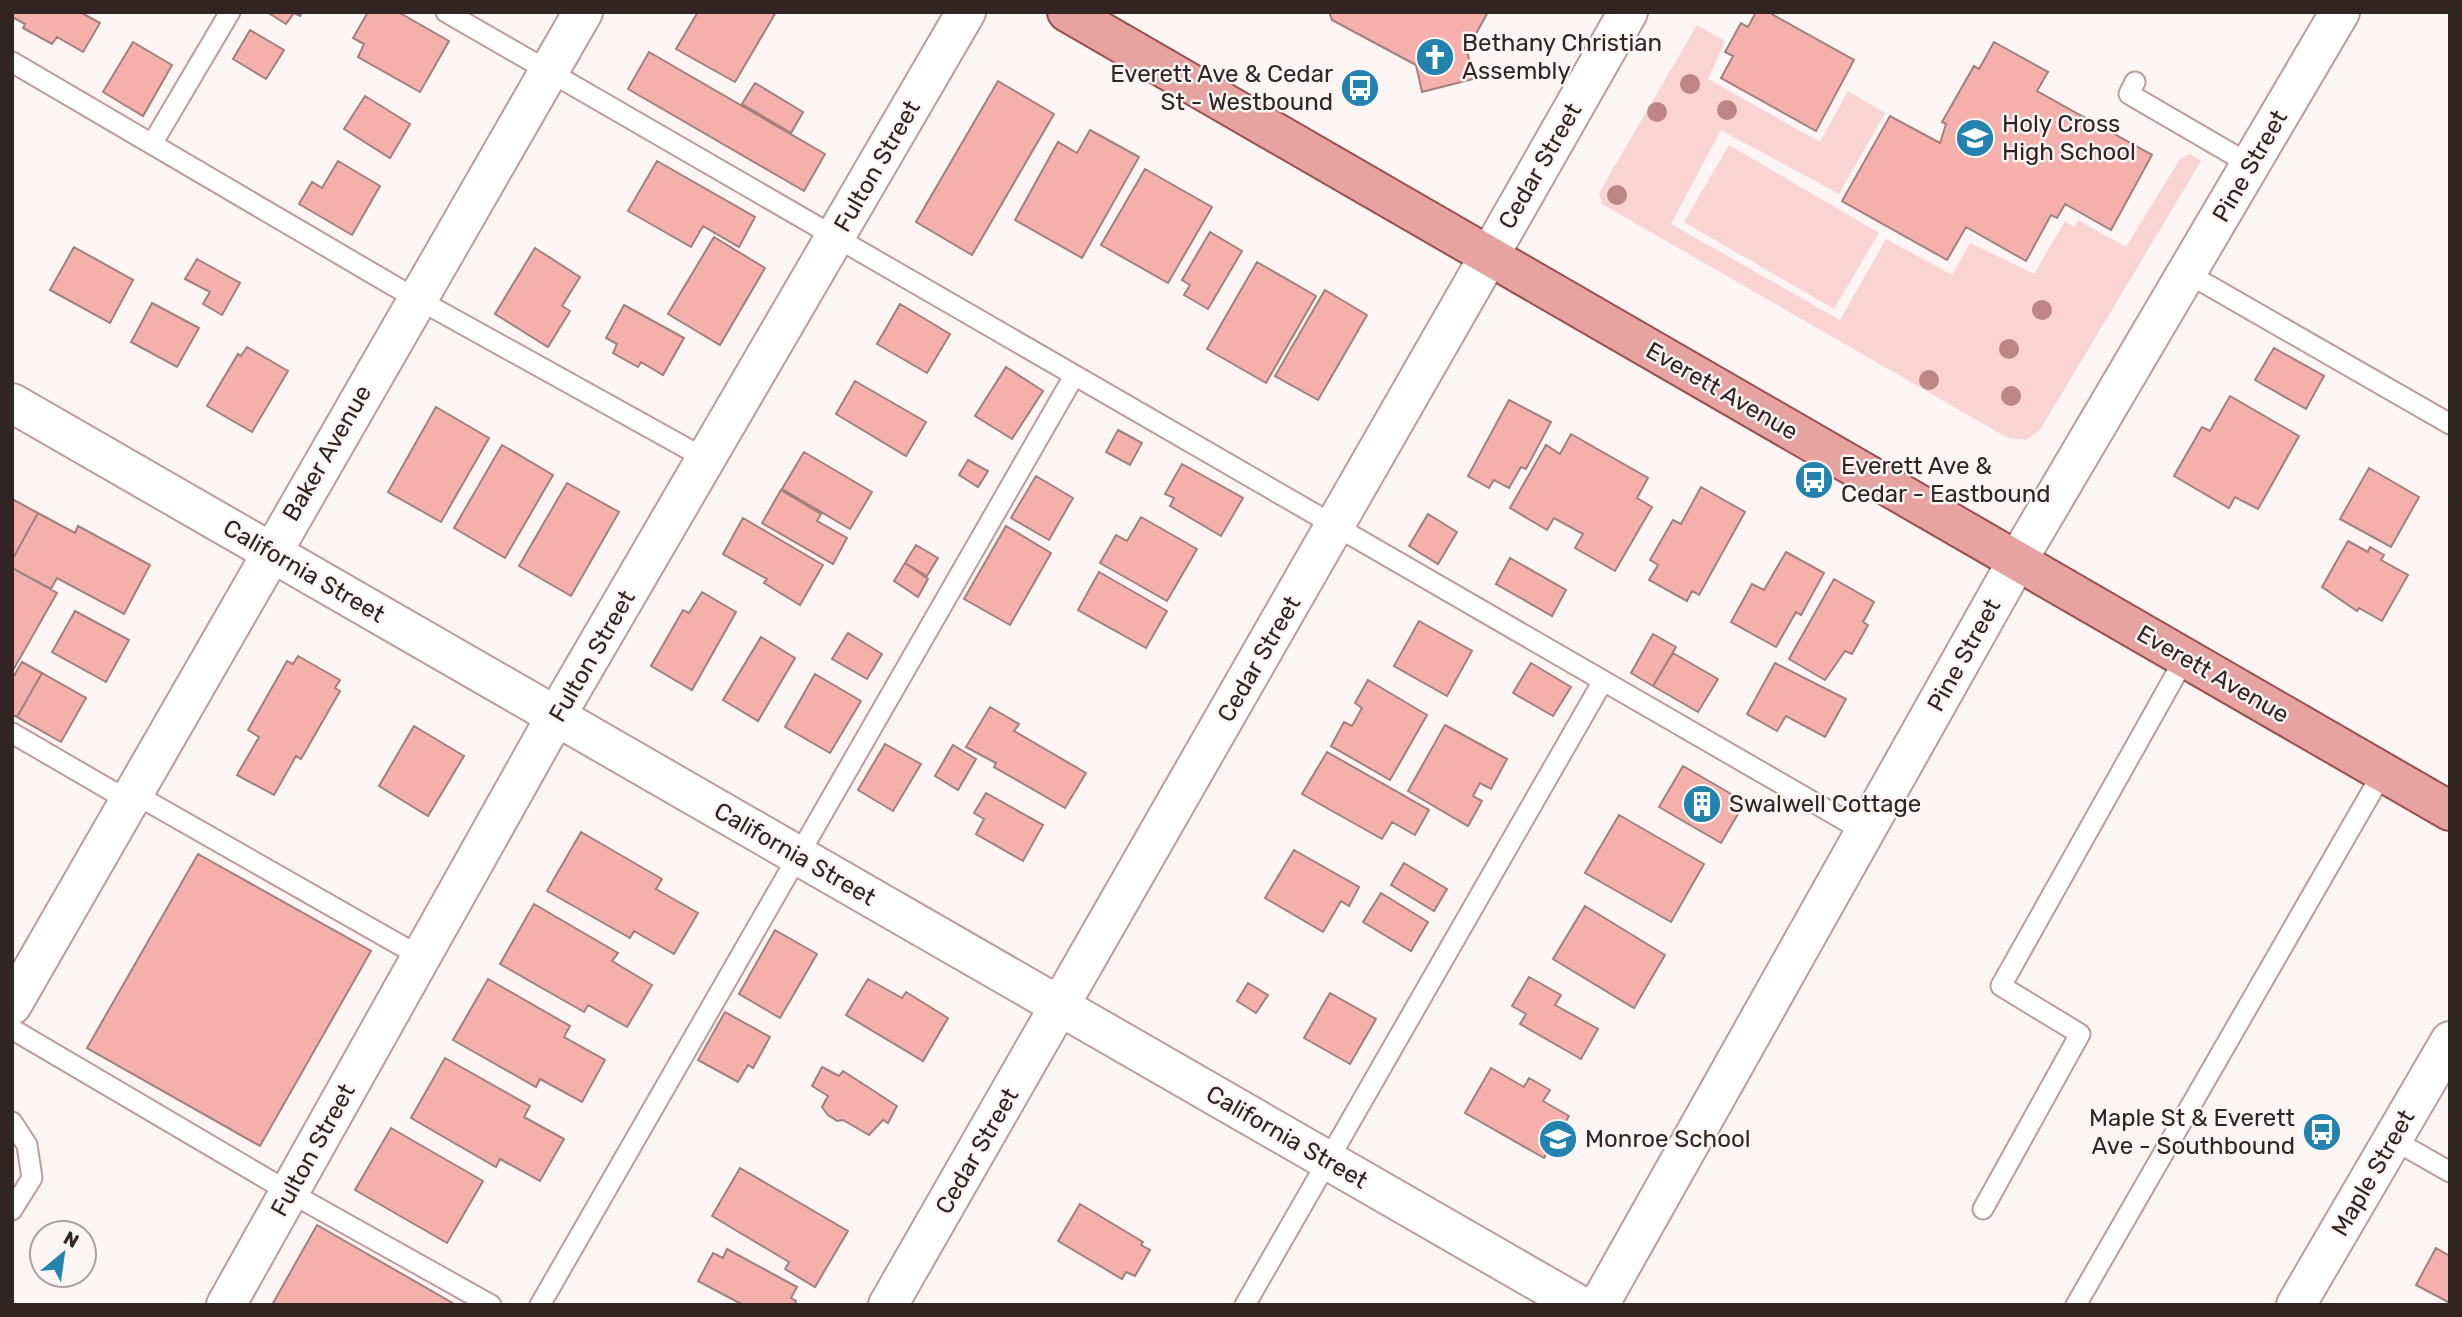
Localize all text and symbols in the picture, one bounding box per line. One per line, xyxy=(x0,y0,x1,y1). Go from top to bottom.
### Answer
place label: Bethany Christian Assembly xyxy=(1462,29,1662,85)
church icon: Bethany Christian Assembly xyxy=(1414,36,1456,78)
place label: Everett Ave & Cedar St - Westbound xyxy=(1110,60,1333,116)
bus stop icon: Everett Ave & Cedar St - Westbound xyxy=(1339,67,1381,109)
street label: Fulton Street xyxy=(828,95,926,237)
street label: Cedar Street xyxy=(1493,98,1587,234)
street label: Pine Street xyxy=(2207,105,2293,227)
place label: Holy Cross High School xyxy=(2002,110,2136,166)
school or university icon: Holy Cross High School xyxy=(1954,117,1996,159)
street label: Everett Avenue xyxy=(1641,336,1803,446)
street label: Baker Avenue xyxy=(277,380,377,526)
place label: Everett Ave & Cedar - Eastbound xyxy=(1841,452,2051,508)
bus stop icon: Everett Ave & Cedar - Eastbound xyxy=(1793,459,1835,501)
street label: California Street xyxy=(218,513,390,629)
street label: Fulton Street xyxy=(543,585,641,727)
street label: Cedar Street xyxy=(1212,591,1306,727)
street label: Pine Street xyxy=(1922,594,2006,716)
street label: Everett Avenue xyxy=(2132,619,2294,729)
building icon: Swalwell Cottage xyxy=(1681,783,1723,825)
place label: Swalwell Cottage xyxy=(1729,790,1921,818)
street label: California Street xyxy=(709,796,881,912)
street label: Fulton Street xyxy=(265,1079,361,1221)
street label: California Street xyxy=(1201,1079,1373,1195)
street label: Cedar Street xyxy=(930,1083,1024,1219)
place label: Maple St & Everett Ave - Southbound xyxy=(2089,1104,2295,1160)
street label: Maple Street xyxy=(2326,1105,2420,1241)
bus stop icon: Maple St & Everett Ave - Southbound xyxy=(2301,1111,2343,1153)
school or university icon: Monroe School xyxy=(1537,1118,1579,1160)
place label: Monroe School xyxy=(1585,1125,1751,1153)
north arrow xyxy=(28,1219,98,1289)
text: N xyxy=(59,1226,83,1253)

